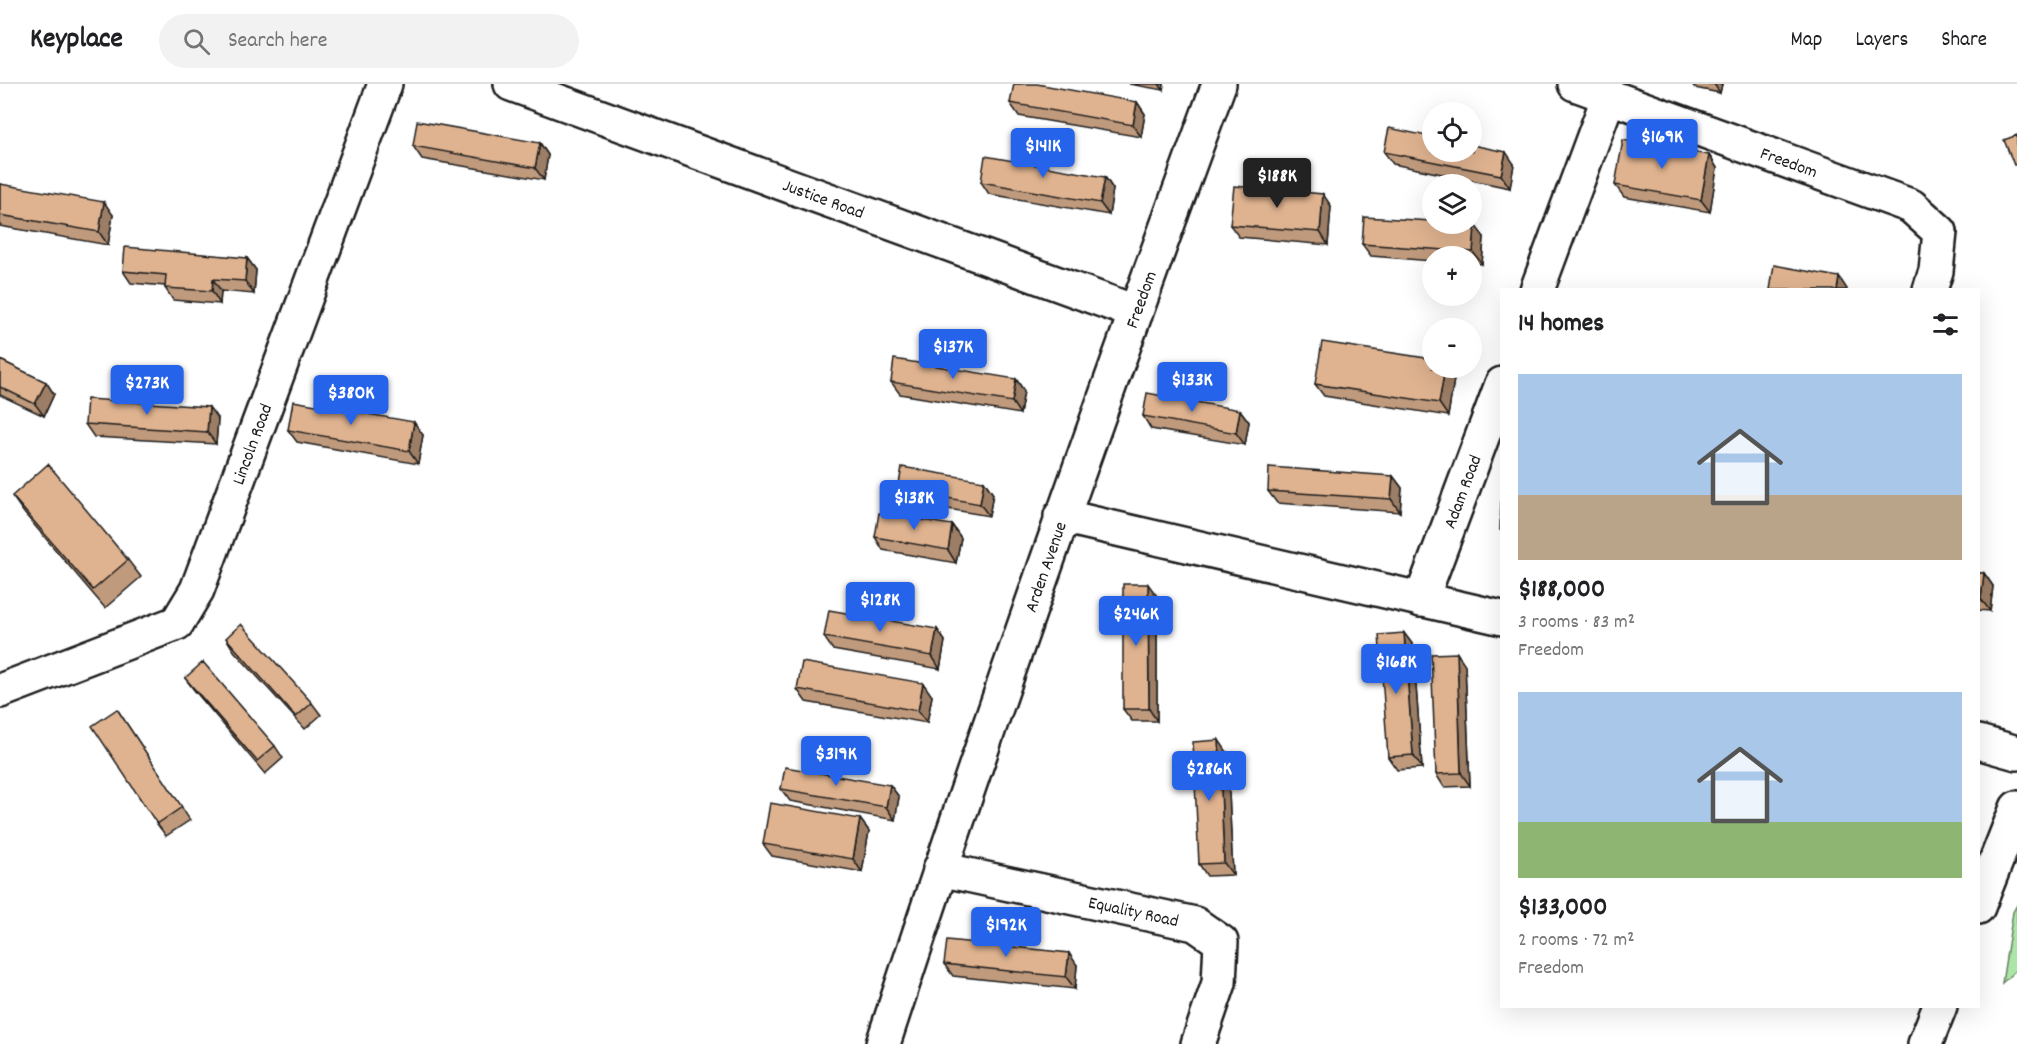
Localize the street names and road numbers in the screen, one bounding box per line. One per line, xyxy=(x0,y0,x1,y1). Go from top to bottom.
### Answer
street label: Freedom xyxy=(1756,142,1821,186)
street label: Justice Road xyxy=(779,174,867,227)
street label: Freedom xyxy=(1121,268,1165,332)
street label: Lincoln Road xyxy=(227,401,280,489)
street label: Adam Road xyxy=(1439,452,1489,533)
street label: Arden Avenue xyxy=(1020,519,1075,616)
street label: Equality Road xyxy=(1086,891,1181,935)

